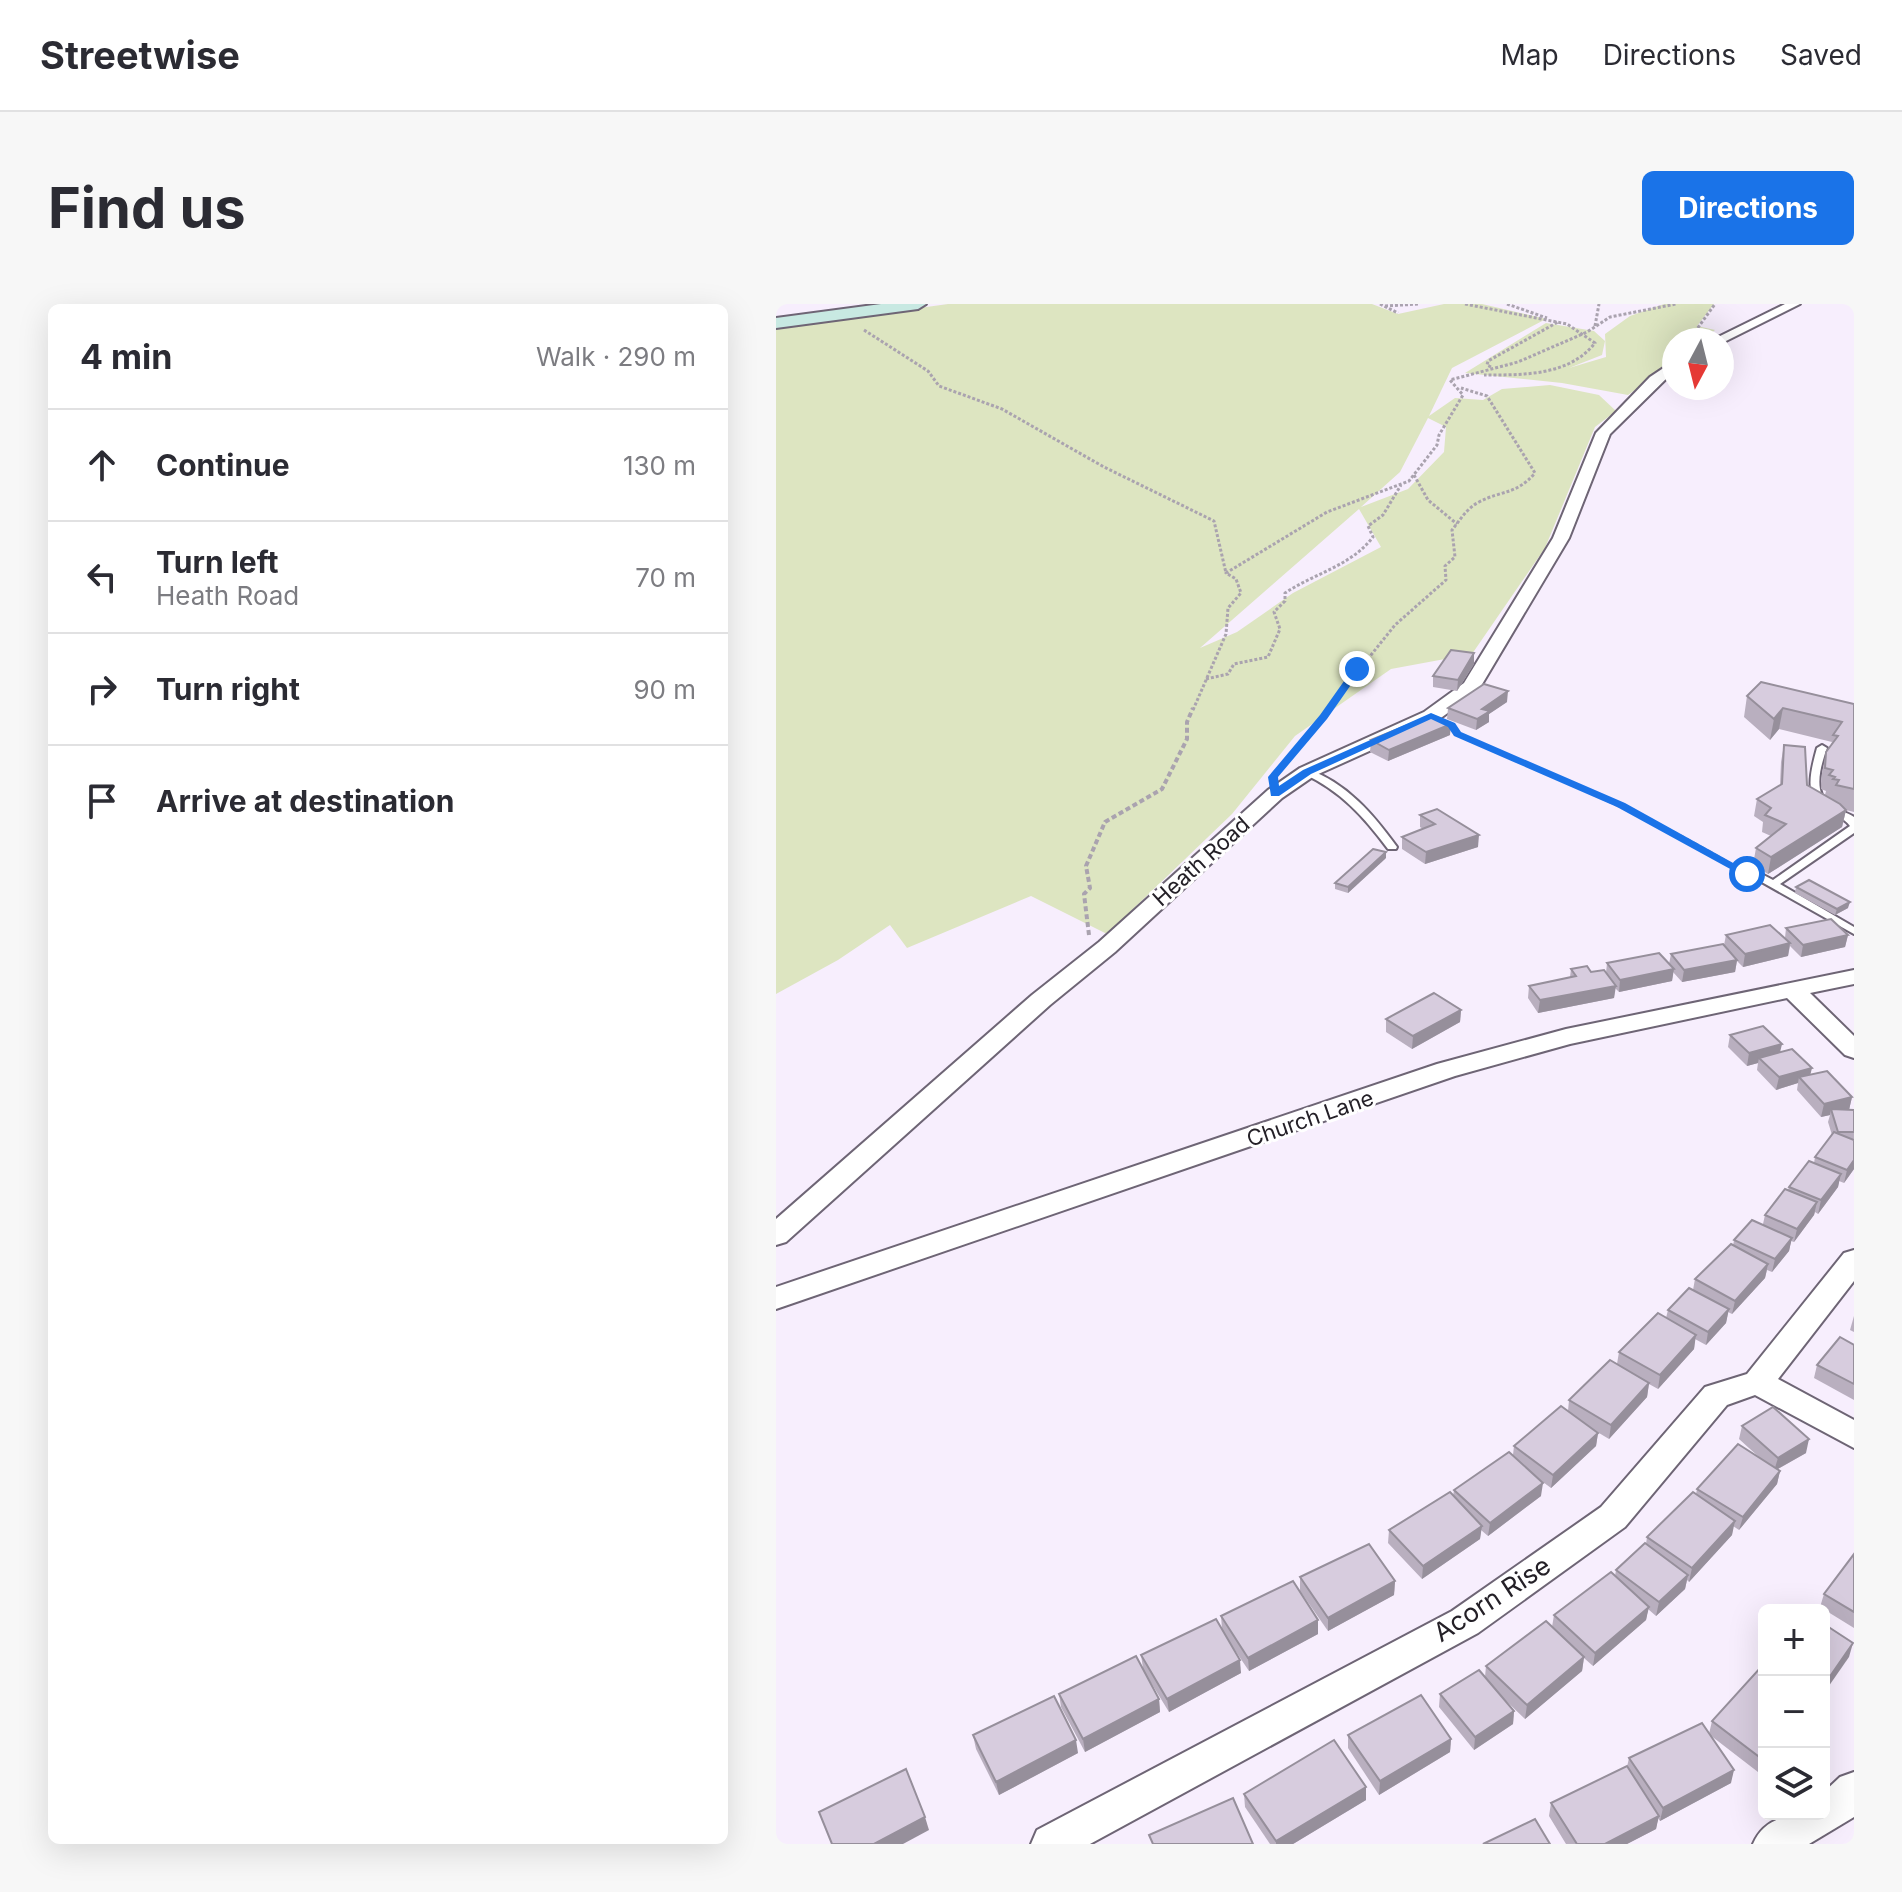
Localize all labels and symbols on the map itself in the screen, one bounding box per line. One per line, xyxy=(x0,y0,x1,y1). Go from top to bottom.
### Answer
north arrow xyxy=(1662,328,1734,400)
route end xyxy=(1339,651,1375,687)
street label: Heath Road xyxy=(1147,811,1255,911)
route start xyxy=(1729,856,1765,892)
street label: Church Lane xyxy=(1243,1084,1377,1152)
street label: Acorn Rise xyxy=(1427,1549,1556,1648)

